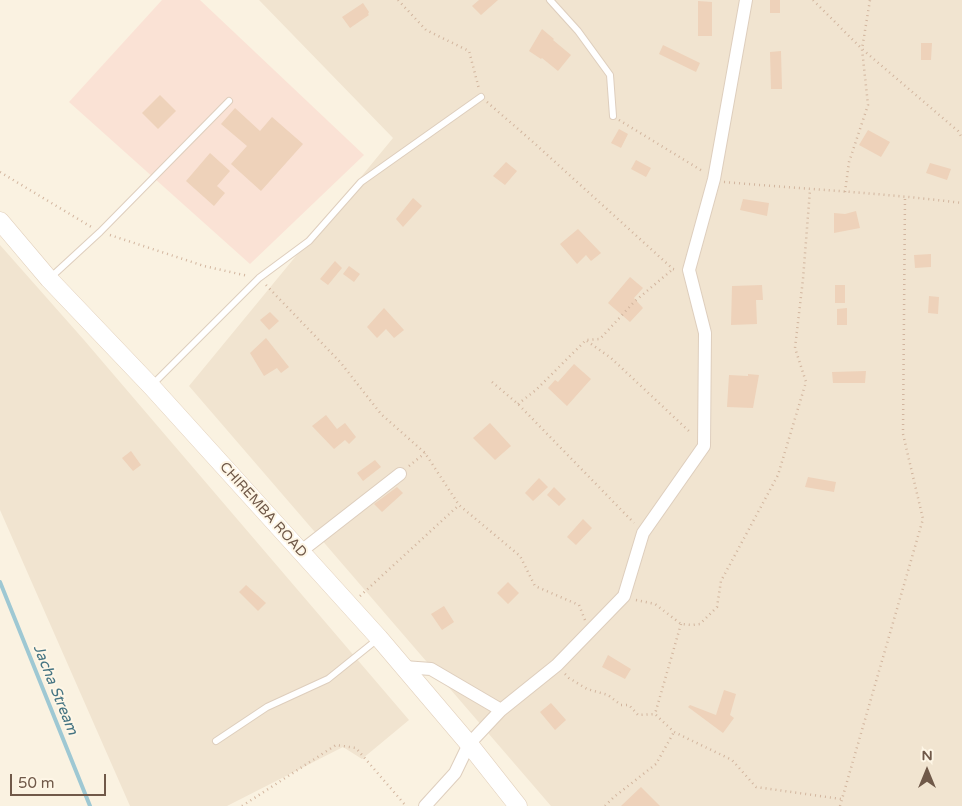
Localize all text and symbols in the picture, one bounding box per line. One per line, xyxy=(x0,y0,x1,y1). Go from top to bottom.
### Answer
street label: CHIREMBA ROAD xyxy=(216,459,310,561)
water label: Jacha Stream xyxy=(29,642,81,738)
north arrow xyxy=(902,746,952,796)
text: N xyxy=(921,747,933,764)
scale bar xyxy=(12,764,109,796)
text: 50 m xyxy=(18,774,55,792)

